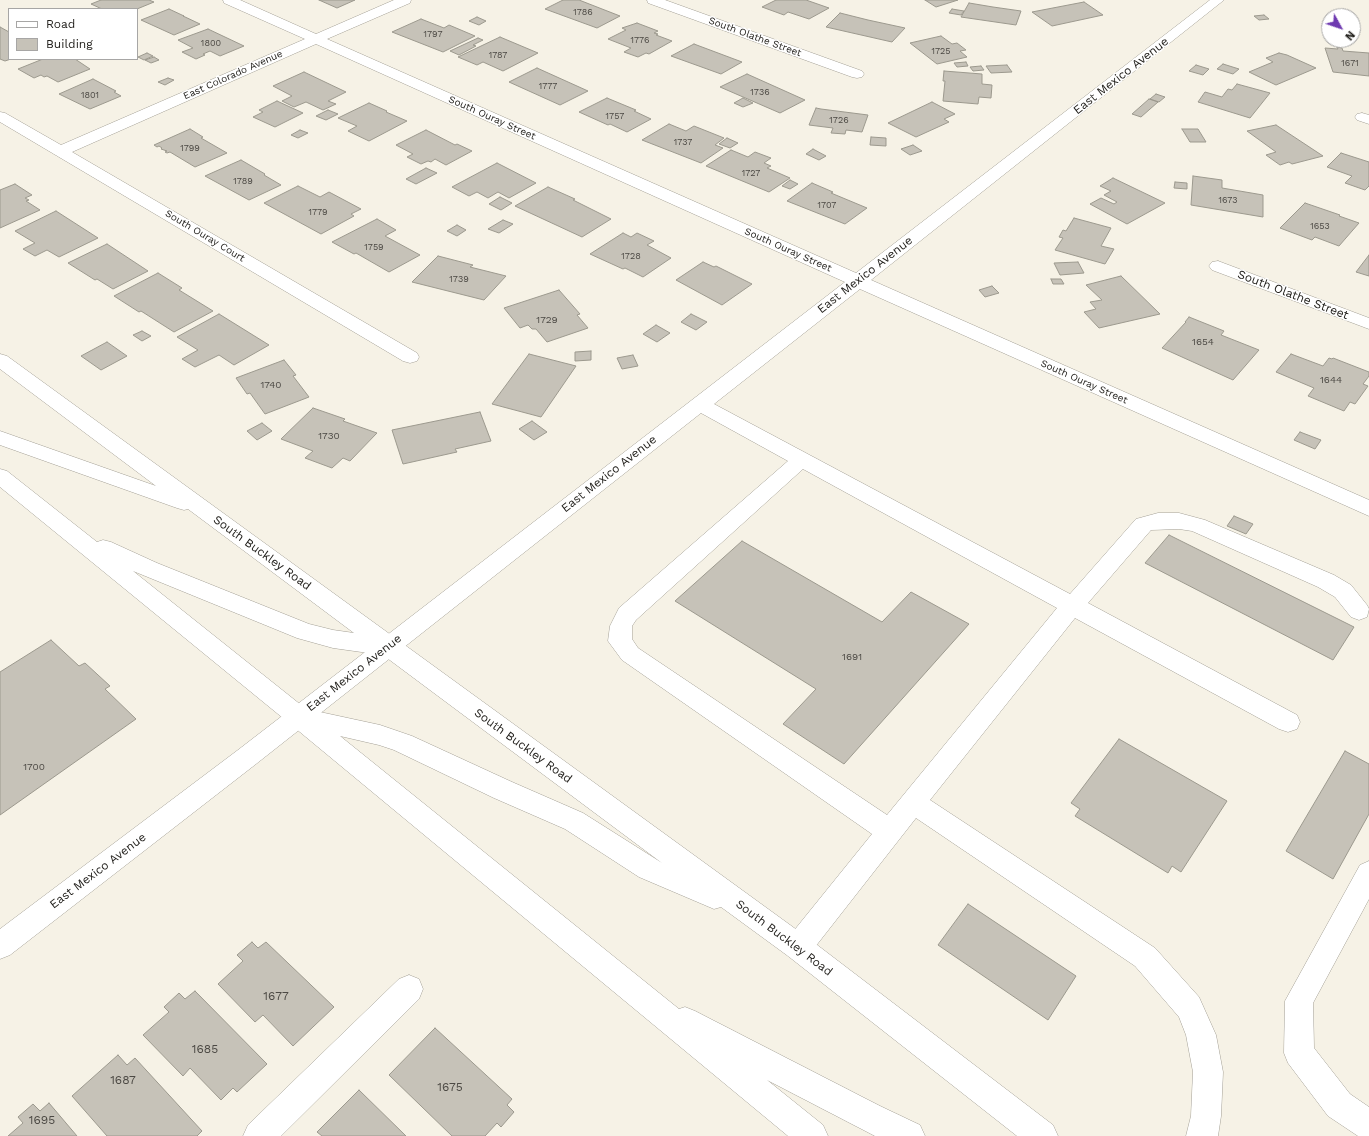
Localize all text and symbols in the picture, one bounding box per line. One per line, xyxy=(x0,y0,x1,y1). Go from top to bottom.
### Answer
house number: 1786 xyxy=(573,7,593,17)
legend xyxy=(8,8,138,60)
north arrow xyxy=(1321,8,1361,48)
street label: South Olathe Street xyxy=(707,15,803,59)
text: Road xyxy=(46,17,75,31)
text: N xyxy=(1342,28,1357,43)
house number: 1797 xyxy=(424,29,442,39)
street label: East Mexico Avenue xyxy=(1071,34,1171,118)
house number: 1776 xyxy=(631,35,649,45)
text: Building xyxy=(46,37,93,51)
house number: 1800 xyxy=(201,38,221,48)
house number: 1725 xyxy=(931,46,951,56)
street label: East Colorado Avenue xyxy=(181,48,285,102)
house number: 1787 xyxy=(489,50,507,60)
house number: 1671 xyxy=(1341,58,1359,68)
house number: 1777 xyxy=(539,81,557,91)
house number: 1736 xyxy=(750,87,770,97)
house number: 1801 xyxy=(81,90,99,100)
street label: South Ouray Street xyxy=(447,93,537,143)
house number: 1757 xyxy=(606,111,624,121)
house number: 1726 xyxy=(829,115,849,125)
house number: 1737 xyxy=(674,137,692,147)
house number: 1799 xyxy=(180,143,200,153)
house number: 1727 xyxy=(742,168,760,178)
house number: 1789 xyxy=(233,176,253,186)
house number: 1673 xyxy=(1218,195,1238,205)
house number: 1707 xyxy=(818,200,836,210)
street label: South Ouray Court xyxy=(163,207,247,265)
house number: 1779 xyxy=(308,207,328,217)
house number: 1653 xyxy=(1310,221,1330,231)
street label: South Ouray Street xyxy=(743,225,833,275)
street label: East Mexico Avenue xyxy=(815,233,915,317)
house number: 1759 xyxy=(364,242,384,252)
house number: 1728 xyxy=(621,251,641,261)
street label: South Olathe Street xyxy=(1236,267,1350,323)
house number: 1739 xyxy=(449,274,469,284)
house number: 1729 xyxy=(536,314,558,326)
house number: 1654 xyxy=(1192,336,1214,348)
street label: South Ouray Street xyxy=(1039,357,1129,407)
house number: 1644 xyxy=(1320,374,1342,386)
house number: 1740 xyxy=(260,379,282,391)
house number: 1730 xyxy=(318,430,340,442)
street label: East Mexico Avenue xyxy=(559,432,659,516)
street label: South Buckley Road xyxy=(210,513,314,593)
street label: East Mexico Avenue xyxy=(304,631,404,715)
house number: 1691 xyxy=(842,651,862,663)
street label: South Buckley Road xyxy=(471,706,575,786)
house number: 1700 xyxy=(23,761,45,773)
street label: East Mexico Avenue xyxy=(47,830,149,912)
street label: South Buckley Road xyxy=(733,897,835,979)
house number: 1677 xyxy=(263,989,289,1003)
house number: 1685 xyxy=(192,1042,218,1056)
house number: 1687 xyxy=(110,1073,136,1087)
house number: 1675 xyxy=(437,1080,463,1094)
house number: 1695 xyxy=(29,1113,55,1127)

